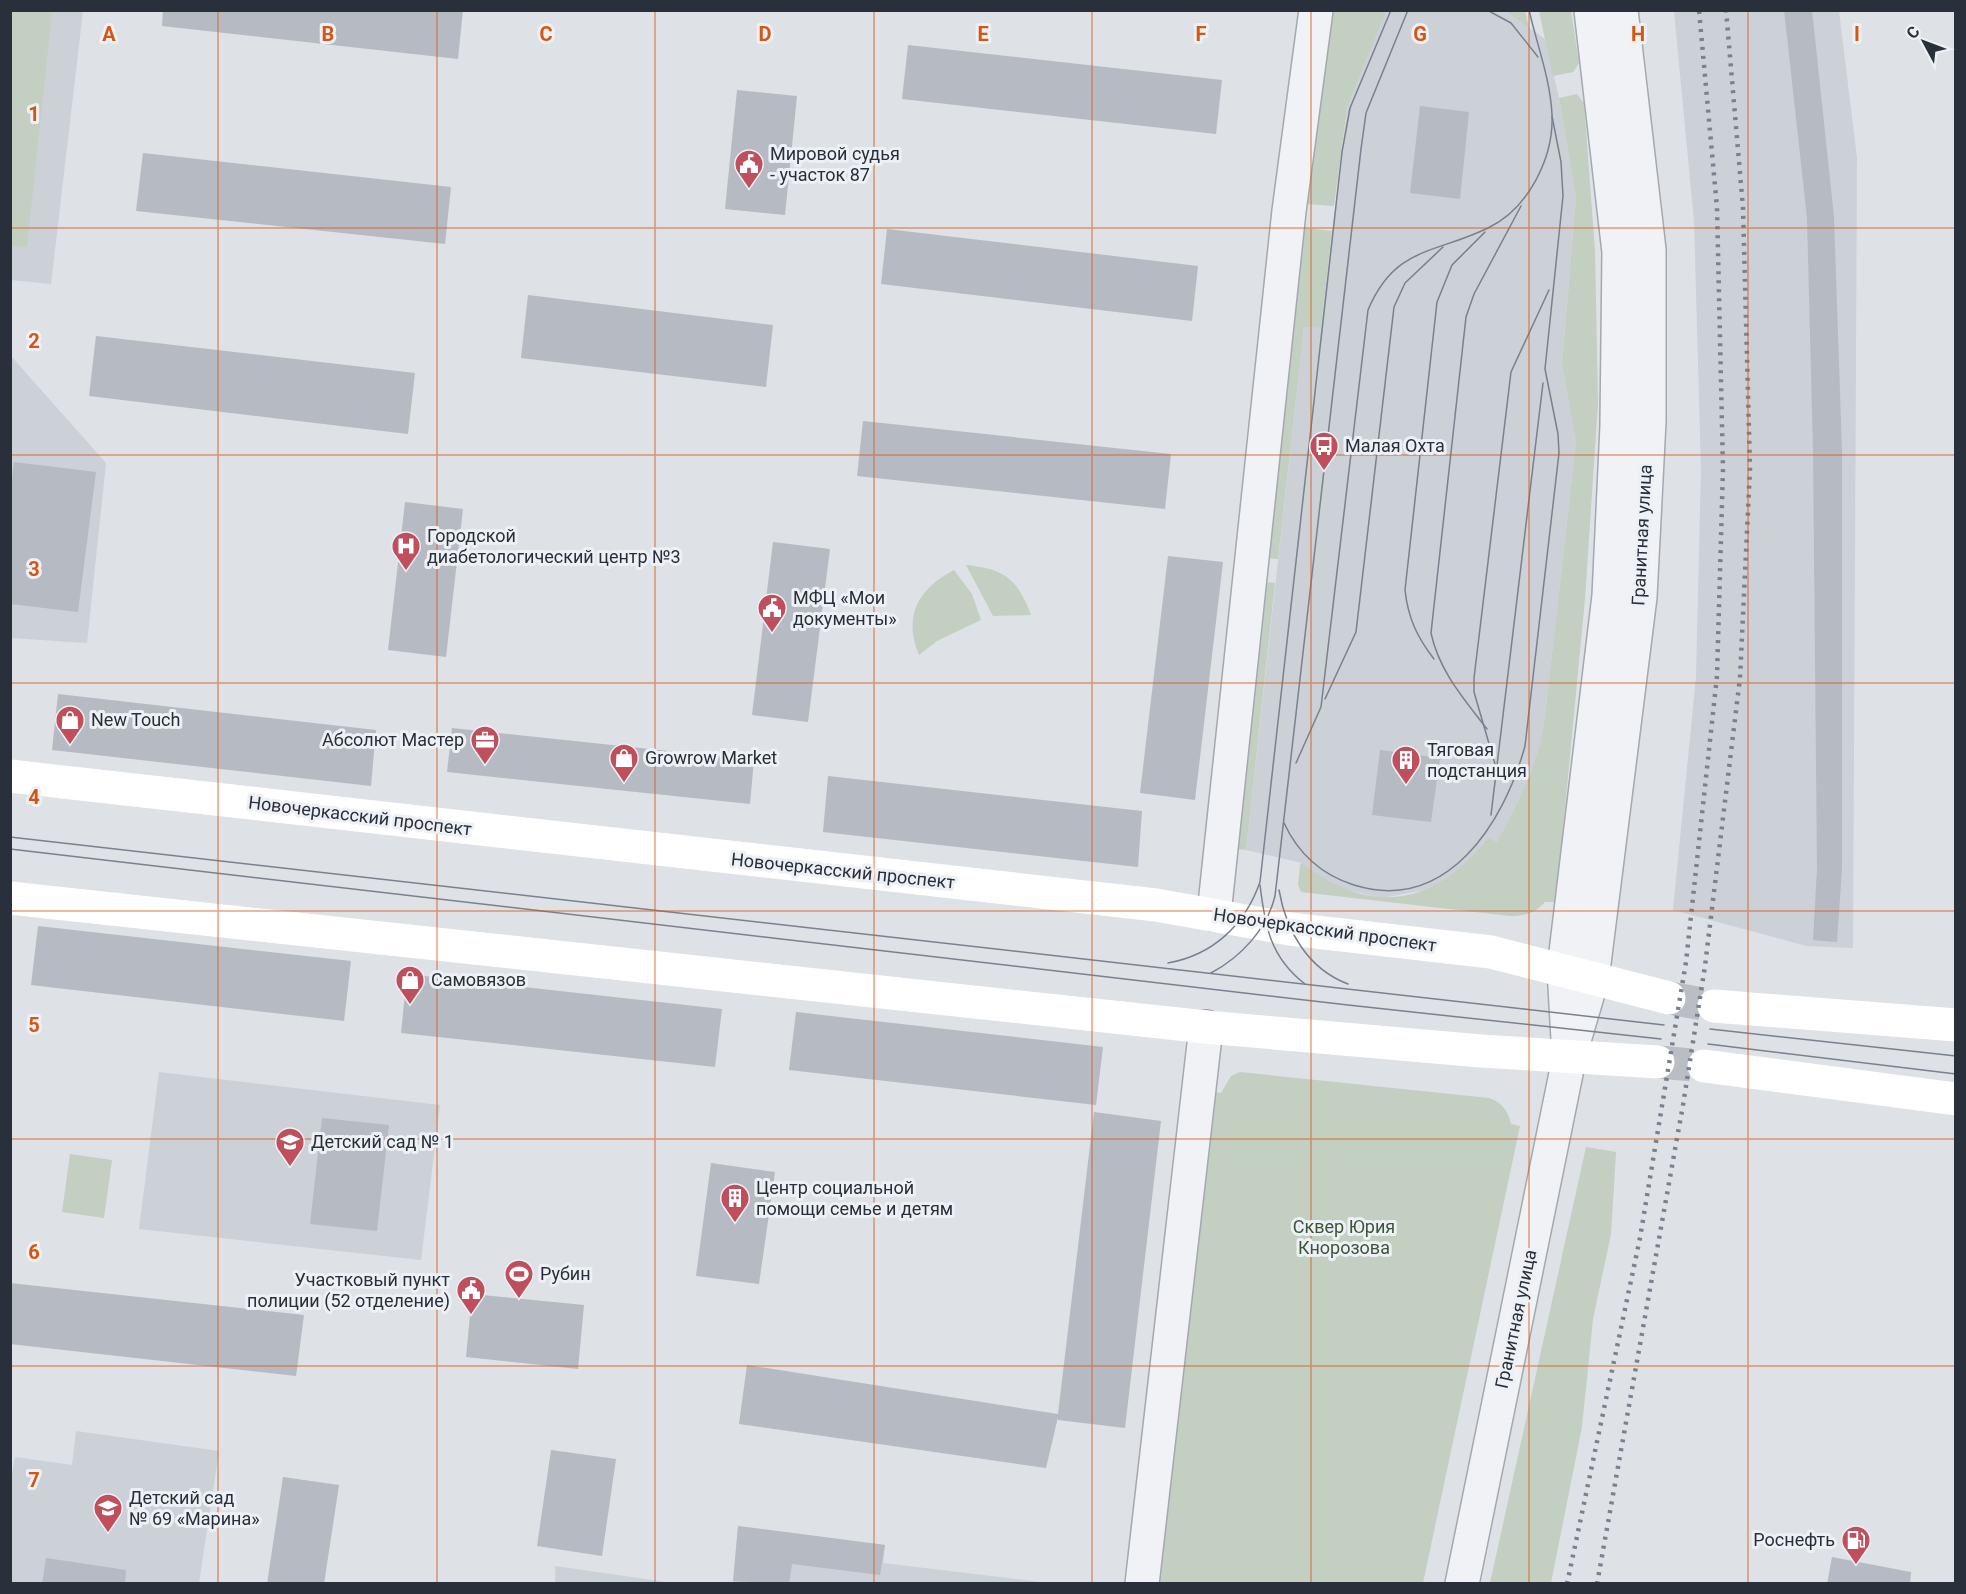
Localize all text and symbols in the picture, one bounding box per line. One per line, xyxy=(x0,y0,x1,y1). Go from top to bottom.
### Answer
north arrow xyxy=(1894,12,1954,72)
text: A xyxy=(102,22,116,46)
text: B xyxy=(322,22,334,46)
text: C xyxy=(539,22,553,46)
text: D xyxy=(759,22,772,46)
text: E xyxy=(977,22,989,46)
text: F xyxy=(1196,22,1207,46)
text: G xyxy=(1413,22,1427,46)
text: H xyxy=(1631,22,1645,46)
text: I xyxy=(1854,22,1860,46)
text: С xyxy=(1902,22,1924,43)
text: 1 xyxy=(28,102,40,126)
place label: Мировой судья - участок 87 xyxy=(770,143,900,185)
public building icon: Мировой судья - участок 87 xyxy=(733,148,765,190)
text: 2 xyxy=(28,329,40,353)
bus stop icon: Малая Охта xyxy=(1308,430,1340,472)
place label: Малая Охта xyxy=(1345,435,1445,456)
street label: Гранитная улица xyxy=(1627,464,1656,606)
place label: Городской диабетологический центр №3 xyxy=(427,525,681,567)
hospital icon: Городской диабетологический центр №3 xyxy=(390,530,422,572)
text: 3 xyxy=(28,557,40,581)
place label: МФЦ «Мои документы» xyxy=(793,587,897,629)
public building icon: МФЦ «Мои документы» xyxy=(756,592,788,634)
shop icon: New Touch xyxy=(54,704,86,746)
place label: New Touch xyxy=(91,709,180,730)
office icon: Абсолют Мастер xyxy=(469,724,501,766)
place label: Абсолют Мастер xyxy=(322,729,464,750)
place label: Тяговая подстанция xyxy=(1427,739,1527,781)
shop icon: Growrow Market xyxy=(608,742,640,784)
building icon: Тяговая подстанция xyxy=(1390,744,1422,786)
place label: Growrow Market xyxy=(645,747,777,768)
text: 4 xyxy=(28,785,40,809)
street label: Новочеркасский проспект xyxy=(247,791,473,840)
street label: Новочеркасский проспект xyxy=(730,848,956,893)
street label: Новочеркасский проспект xyxy=(1212,903,1438,956)
shop icon: Самовязов xyxy=(394,964,426,1006)
place label: Самовязов xyxy=(431,969,526,990)
text: 5 xyxy=(28,1013,40,1037)
school or university icon: Детский сад № 1 xyxy=(274,1126,306,1168)
place label: Детский сад № 1 xyxy=(311,1131,454,1152)
place label: Центр социальной помощи семье и детям xyxy=(756,1177,953,1219)
building icon: Центр социальной помощи семье и детям xyxy=(719,1182,751,1224)
park label: Сквер Юрия Кнорозова xyxy=(1293,1216,1395,1258)
text: 6 xyxy=(28,1240,40,1264)
street label: Гранитная улица xyxy=(1491,1248,1540,1390)
sports icon: Рубин xyxy=(503,1258,535,1300)
place label: Рубин xyxy=(540,1263,591,1284)
place label: Участковый пункт полиции (52 отделение) xyxy=(247,1269,450,1312)
public building icon: Участковый пункт полиции (52 отделение) xyxy=(455,1274,487,1316)
text: 7 xyxy=(28,1468,40,1492)
place label: Детский сад № 69 «Марина» xyxy=(129,1487,260,1529)
school or university icon: Детский сад № 69 «Марина» xyxy=(92,1492,124,1534)
fuel station icon: Роснефть xyxy=(1840,1524,1872,1566)
place label: Роснефть xyxy=(1753,1529,1835,1550)

